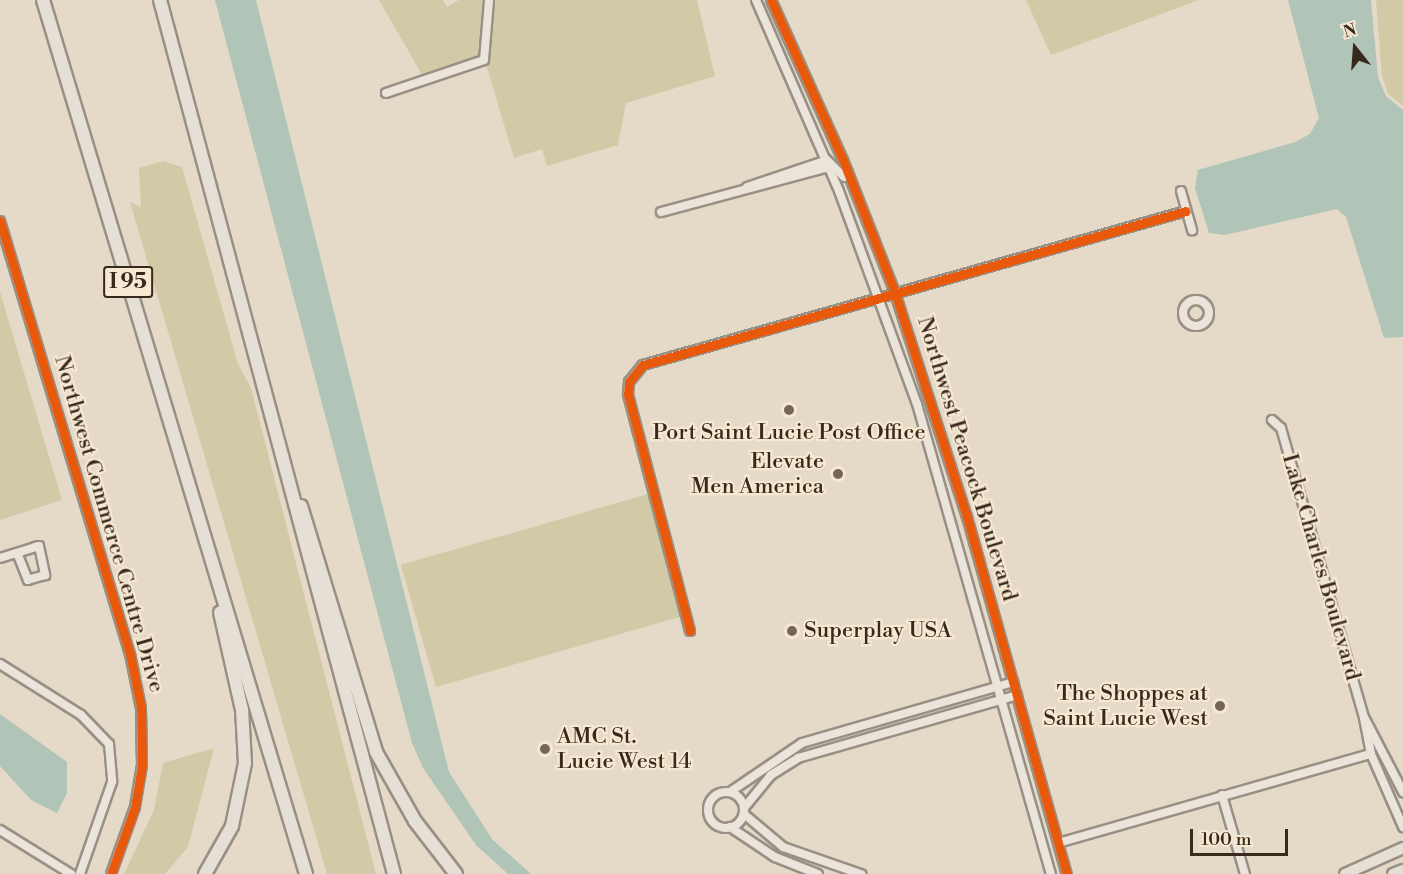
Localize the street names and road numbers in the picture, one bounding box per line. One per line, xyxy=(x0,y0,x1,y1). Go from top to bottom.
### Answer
road number: I 95 xyxy=(102,264,154,300)
street label: Northwest Peacock Boulevard xyxy=(911,314,1023,604)
street label: Northwest Commerce Centre Drive xyxy=(48,353,170,695)
street label: Lake Charles Boulevard xyxy=(1276,451,1366,683)

